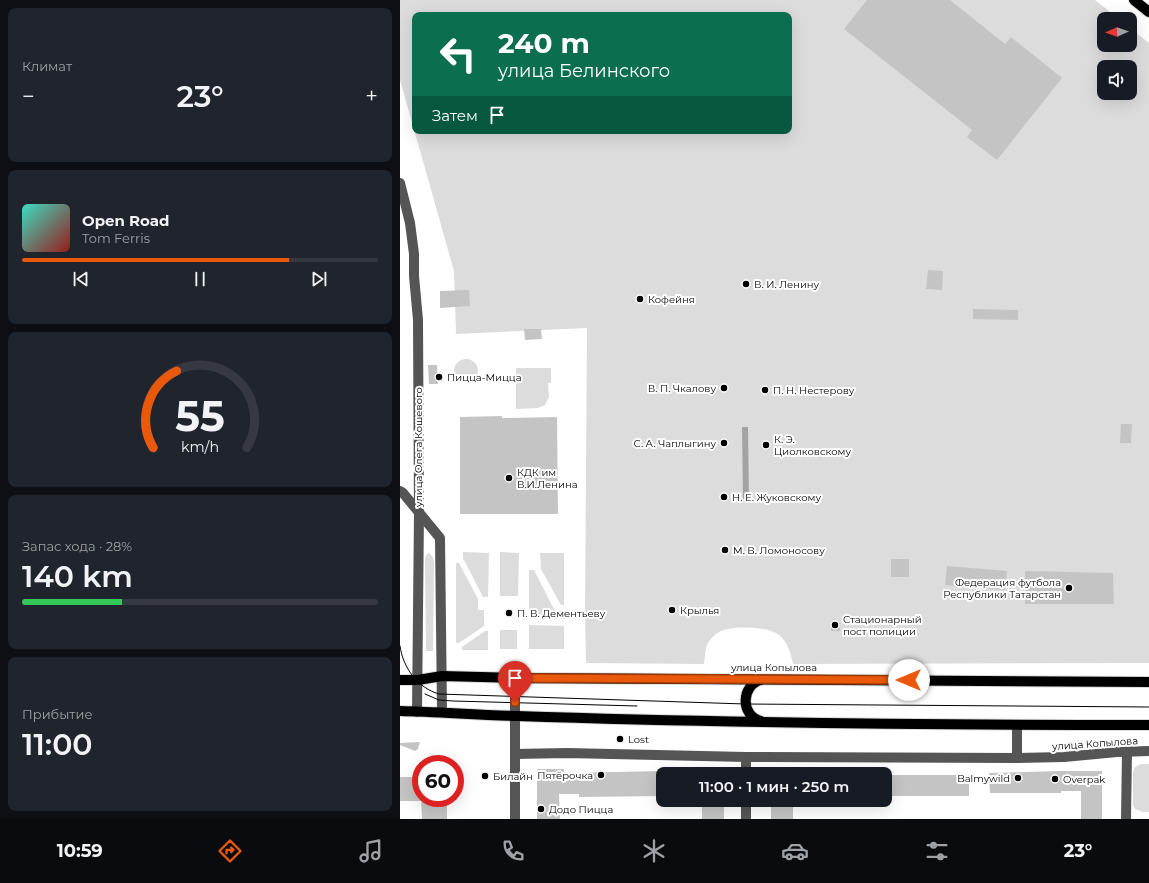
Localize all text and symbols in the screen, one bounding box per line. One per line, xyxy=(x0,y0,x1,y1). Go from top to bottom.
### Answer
north arrow xyxy=(1097,12,1137,52)
map controls xyxy=(1097,12,1137,100)
text: 240 m xyxy=(498,26,590,60)
icon: left xyxy=(432,28,484,80)
text: Климат xyxy=(22,58,72,74)
text: улица Белинского xyxy=(498,60,670,82)
button: sound xyxy=(1097,60,1137,100)
text: 23° xyxy=(176,78,224,115)
text: − xyxy=(22,83,35,110)
text: + xyxy=(365,83,378,110)
icon: arrive xyxy=(486,104,508,126)
text: Затем xyxy=(432,106,478,125)
text: Open Road xyxy=(82,211,170,230)
text: Tom Ferris xyxy=(82,230,150,246)
icon: previous xyxy=(70,268,92,290)
icon: pause xyxy=(189,268,211,290)
icon: next xyxy=(308,268,330,290)
place label: В. И. Ленину xyxy=(754,278,820,291)
marker: В. И. Ленину xyxy=(741,279,751,289)
place label: Кофейня xyxy=(648,293,695,306)
marker: Кофейня xyxy=(635,294,645,304)
place label: Пицца-Мицца xyxy=(447,371,521,384)
marker: Пицца-Мицца xyxy=(434,372,444,382)
place label: В. П. Чкалову xyxy=(648,382,716,395)
marker: В. П. Чкалову xyxy=(719,383,729,393)
place label: П. Н. Нестерову xyxy=(773,384,855,397)
marker: П. Н. Нестерову xyxy=(760,385,770,395)
street label: улица Олега Кошевого xyxy=(412,387,425,508)
text: 55 xyxy=(175,390,225,440)
place label: К. Э. Циолковскому xyxy=(774,433,851,458)
text: km/h xyxy=(181,437,219,455)
place label: С. А. Чаплыгину xyxy=(634,437,716,450)
marker: С. А. Чаплыгину xyxy=(719,438,729,448)
marker: К. Э. Циолковскому xyxy=(761,440,771,450)
place label: КДК им В.И.Ленина xyxy=(517,466,577,491)
marker: КДК им В.И.Ленина xyxy=(504,473,514,483)
place label: Н. Е. Жуковскому xyxy=(732,491,821,504)
marker: Н. Е. Жуковскому xyxy=(719,492,729,502)
text: Запас хода · 28% xyxy=(22,538,132,554)
place label: М. В. Ломоносову xyxy=(733,544,825,557)
marker: М. В. Ломоносову xyxy=(720,545,730,555)
text: 140 km xyxy=(22,558,133,595)
place label: Федерация футбола Республики Татарстан xyxy=(943,576,1061,601)
marker: Федерация футбола Республики Татарстан xyxy=(1064,583,1074,593)
place label: Крылья xyxy=(680,604,719,617)
marker: Крылья xyxy=(667,605,677,615)
place label: П. В. Дементьеву xyxy=(517,607,606,620)
marker: П. В. Дементьеву xyxy=(504,608,514,618)
place label: Стационарный пост полиции xyxy=(843,613,922,638)
marker: Стационарный пост полиции xyxy=(830,620,840,630)
position arrow xyxy=(888,659,930,701)
pin xyxy=(498,661,532,702)
street label: улица Копылова xyxy=(730,661,817,674)
icon: arrive xyxy=(504,667,526,689)
text: Прибытие xyxy=(22,706,93,722)
text: 11:00 xyxy=(22,726,93,763)
place label: Lost xyxy=(628,733,649,746)
marker: Lost xyxy=(615,734,625,744)
street label: улица Копылова xyxy=(1051,734,1138,753)
speed limit sign: 60 xyxy=(412,755,464,807)
place label: Пятёрочка xyxy=(537,769,593,782)
place label: Билайн xyxy=(493,770,533,783)
marker: Пятёрочка xyxy=(596,770,606,780)
marker: Билайн xyxy=(480,771,490,781)
place label: Balmywild xyxy=(957,772,1010,785)
marker: Balmywild xyxy=(1013,773,1023,783)
place label: Overpak xyxy=(1063,773,1105,786)
marker: Overpak xyxy=(1050,774,1060,784)
text: 11:00 · 1 мин · 250 m xyxy=(699,777,849,796)
place label: Додо Пицца xyxy=(549,803,613,816)
marker: Додо Пицца xyxy=(536,804,546,814)
icon: directions xyxy=(216,837,244,865)
icon: music xyxy=(357,837,385,865)
icon: phone xyxy=(499,837,527,865)
icon: climate xyxy=(640,837,668,865)
icon: car xyxy=(781,837,809,865)
icon: filters xyxy=(923,837,951,865)
text: 10:59 xyxy=(57,840,103,862)
text: 23° xyxy=(1064,840,1092,862)

